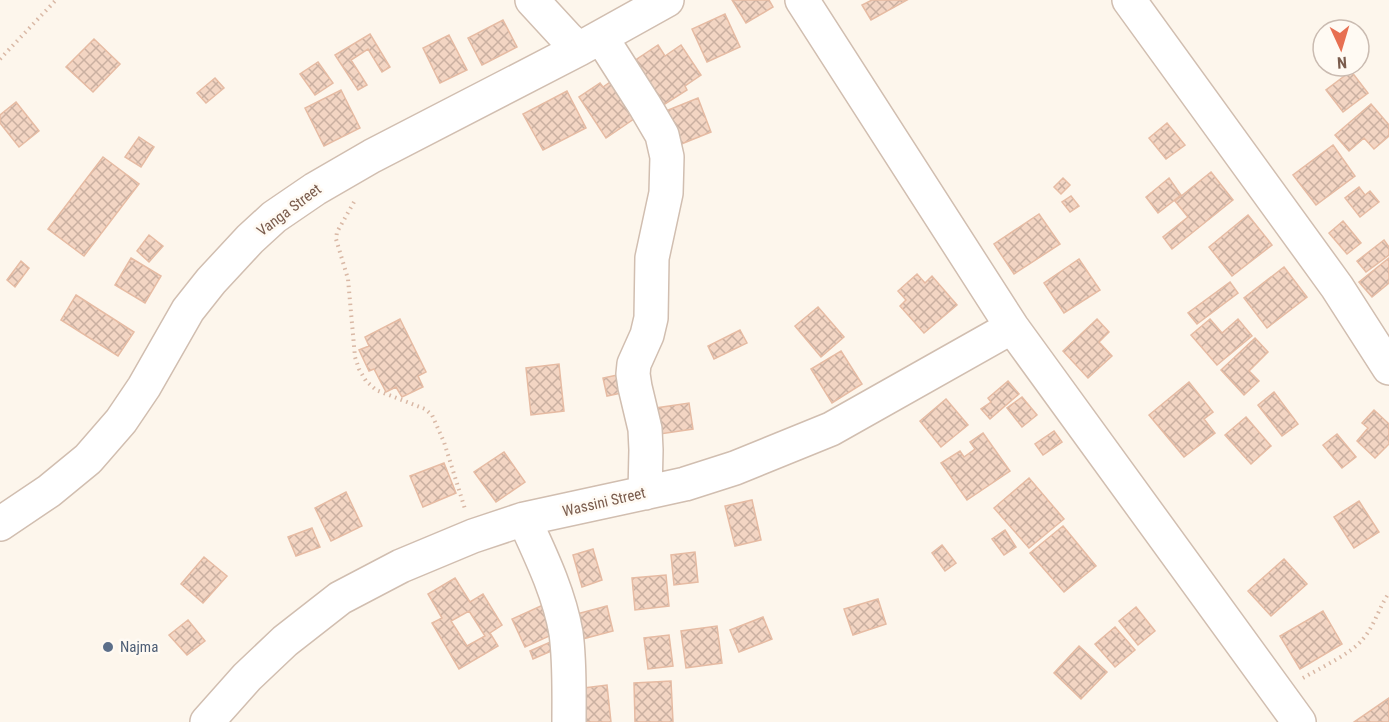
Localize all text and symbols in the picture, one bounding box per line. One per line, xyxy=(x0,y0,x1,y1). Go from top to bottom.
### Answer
north arrow xyxy=(1311,18,1371,78)
text: N xyxy=(1336,53,1348,72)
street label: Vanga Street xyxy=(253,180,325,240)
street label: Wassini Street xyxy=(561,484,647,520)
place label: Najma xyxy=(120,638,158,656)
marker: Najma xyxy=(101,640,115,654)

